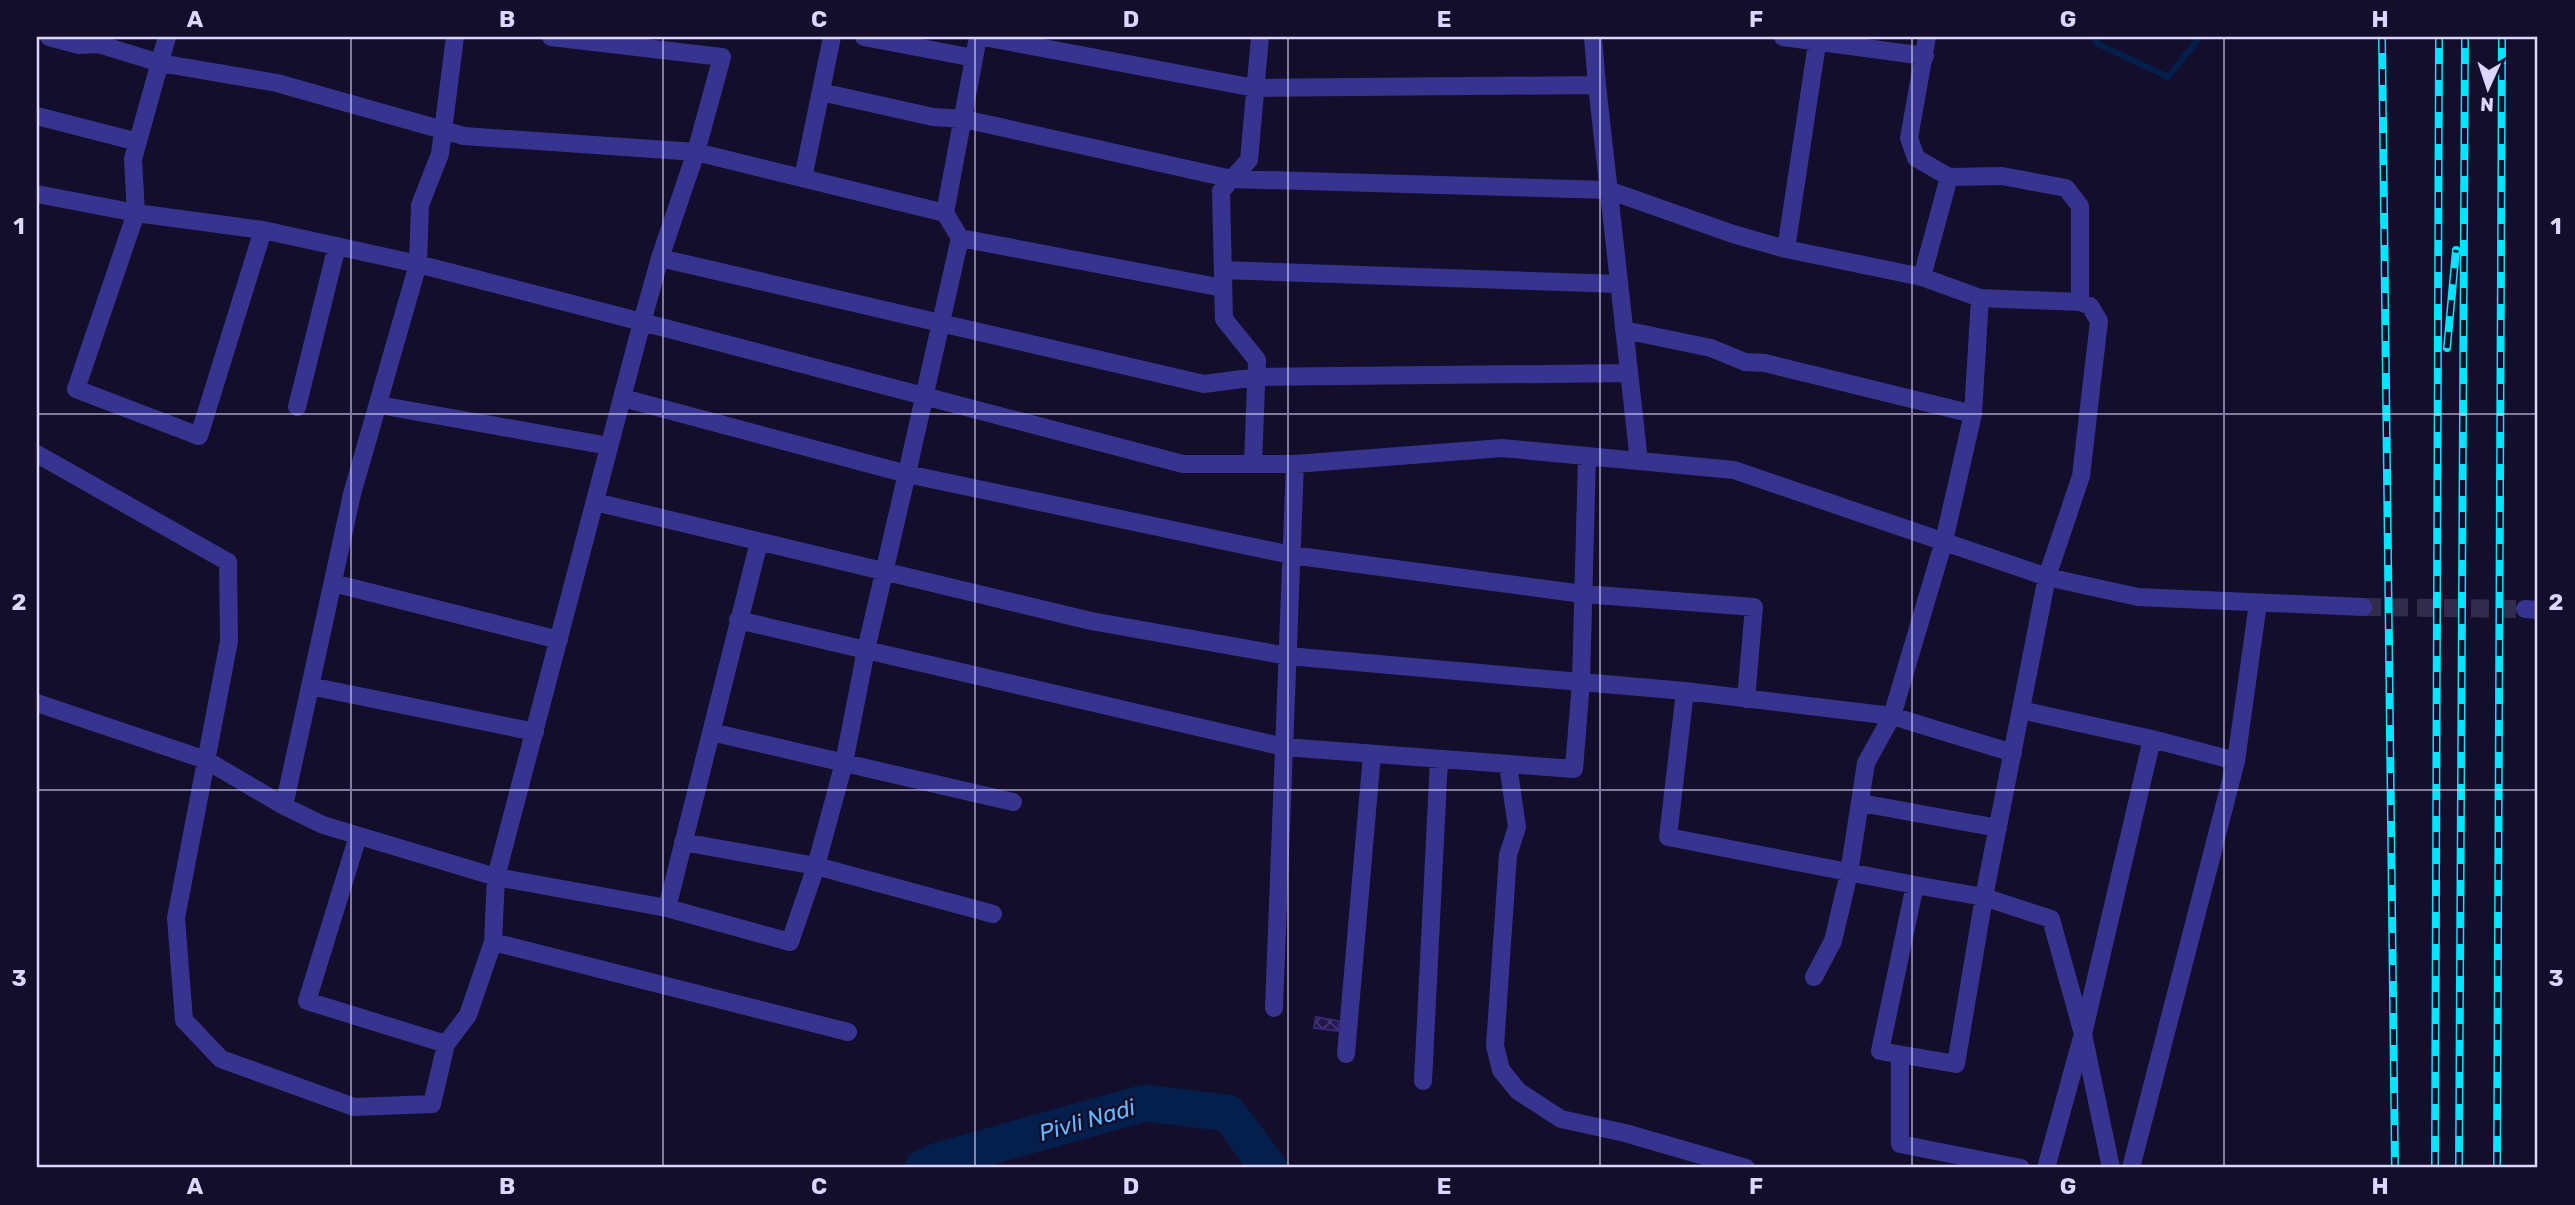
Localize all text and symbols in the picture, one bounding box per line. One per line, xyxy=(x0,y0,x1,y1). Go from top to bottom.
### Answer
text: A xyxy=(187,5,204,33)
text: B xyxy=(499,5,515,33)
text: C xyxy=(811,5,827,33)
text: D xyxy=(1123,5,1139,33)
text: E xyxy=(1437,5,1451,33)
text: F xyxy=(1749,5,1763,33)
text: G xyxy=(2060,5,2076,33)
text: H xyxy=(2371,5,2389,33)
north arrow xyxy=(2452,52,2522,122)
text: N xyxy=(2480,93,2495,116)
text: 1 xyxy=(13,212,25,240)
text: 1 xyxy=(2550,212,2562,240)
text: 2 xyxy=(12,588,26,616)
text: 2 xyxy=(2549,588,2563,616)
text: 3 xyxy=(11,964,27,992)
text: 3 xyxy=(2548,964,2564,992)
water label: Pivli Nadi xyxy=(1036,1093,1140,1147)
text: A xyxy=(187,1172,204,1200)
text: B xyxy=(499,1172,515,1200)
text: C xyxy=(811,1172,827,1200)
text: D xyxy=(1123,1172,1139,1200)
text: E xyxy=(1437,1172,1451,1200)
text: F xyxy=(1749,1172,1763,1200)
text: G xyxy=(2060,1172,2076,1200)
text: H xyxy=(2371,1172,2389,1200)

